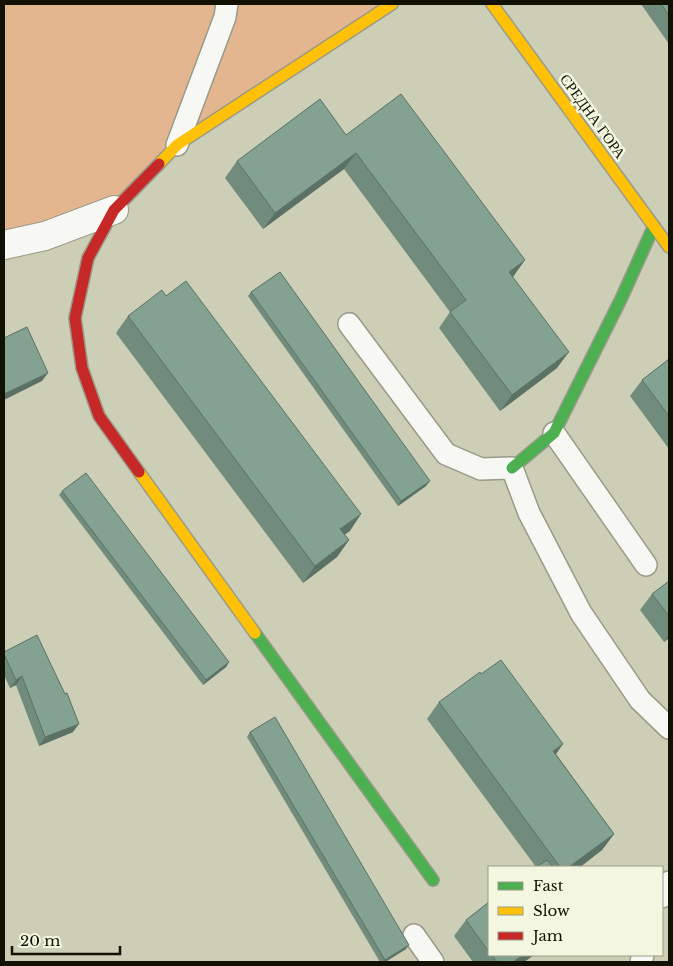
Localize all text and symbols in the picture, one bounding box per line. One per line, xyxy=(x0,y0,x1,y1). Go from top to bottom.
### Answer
street label: СРЕДНА ГОРА xyxy=(556,70,630,162)
legend xyxy=(488,866,663,956)
text: Fast xyxy=(533,876,564,895)
text: Slow xyxy=(533,901,570,920)
scale bar xyxy=(12,924,120,956)
text: Jam xyxy=(531,926,563,945)
text: 20 m xyxy=(20,931,60,950)

